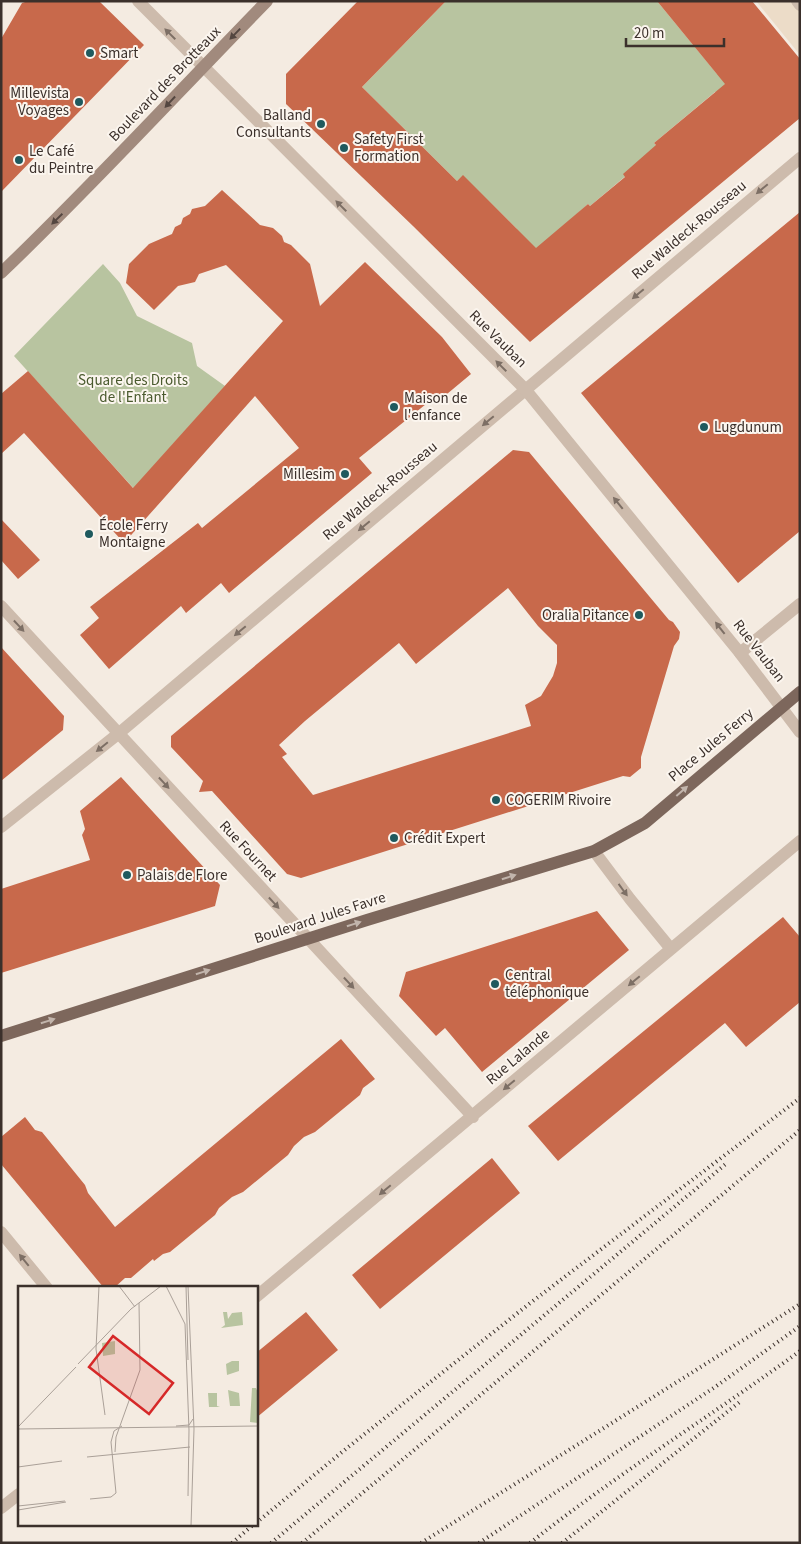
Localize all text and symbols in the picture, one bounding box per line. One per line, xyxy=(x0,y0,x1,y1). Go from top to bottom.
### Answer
scale bar xyxy=(626,15,724,47)
street label: Boulevard des Brotteaux xyxy=(104,21,226,146)
text: 20 m xyxy=(634,23,664,44)
one-way arrow xyxy=(165,28,177,40)
one-way arrow xyxy=(229,28,241,40)
place label: Smart xyxy=(100,43,138,64)
marker: Smart xyxy=(84,47,96,59)
place label: Millevista Voyages xyxy=(10,83,69,121)
marker: Millevista Voyages xyxy=(73,96,85,108)
one-way arrow xyxy=(164,96,175,109)
place label: Balland Consultants xyxy=(236,105,311,143)
marker: Balland Consultants xyxy=(315,118,327,130)
place label: Safety First Formation xyxy=(354,129,423,167)
place label: Le Café du Peintre xyxy=(29,141,94,179)
marker: Safety First Formation xyxy=(338,142,350,154)
marker: Le Café du Peintre xyxy=(13,154,25,166)
street label: Rue Waldeck-Rousseau xyxy=(627,176,751,284)
one-way arrow xyxy=(756,184,769,195)
one-way arrow xyxy=(336,200,348,212)
one-way arrow xyxy=(51,213,63,225)
one-way arrow xyxy=(632,289,645,300)
street label: Rue Vauban xyxy=(464,305,532,373)
one-way arrow xyxy=(495,360,507,372)
park label: Square des Droits de l'Enfant xyxy=(78,370,188,408)
place label: Maison de l'enfance xyxy=(404,388,468,426)
marker: Maison de l'enfance xyxy=(388,401,400,413)
one-way arrow xyxy=(482,415,494,427)
place label: Lugdunum xyxy=(714,417,782,438)
marker: Lugdunum xyxy=(698,421,710,433)
street label: Rue Waldeck-Rousseau xyxy=(318,437,442,545)
place label: Millesim xyxy=(283,464,335,485)
marker: Millesim xyxy=(339,468,351,480)
one-way arrow xyxy=(612,496,623,509)
place label: École Ferry Montaigne xyxy=(99,515,168,553)
one-way arrow xyxy=(358,520,370,532)
marker: École Ferry Montaigne xyxy=(83,528,95,540)
place label: Oralia Pitance xyxy=(542,605,629,626)
marker: Oralia Pitance xyxy=(633,609,645,621)
street label: Rue Vauban xyxy=(728,615,790,687)
one-way arrow xyxy=(14,620,25,632)
one-way arrow xyxy=(715,622,726,635)
one-way arrow xyxy=(234,625,246,637)
street label: Place Jules Ferry xyxy=(664,703,758,787)
one-way arrow xyxy=(96,741,109,752)
one-way arrow xyxy=(158,777,170,789)
one-way arrow xyxy=(675,785,687,797)
place label: COGERIM Rivoire xyxy=(506,790,611,811)
marker: COGERIM Rivoire xyxy=(490,794,502,806)
street label: Rue Fournet xyxy=(214,816,282,886)
place label: Crédit Expert xyxy=(404,828,485,849)
marker: Crédit Expert xyxy=(388,832,400,844)
place label: Palais de Flore xyxy=(137,865,227,886)
marker: Palais de Flore xyxy=(121,869,133,881)
one-way arrow xyxy=(502,872,517,880)
one-way arrow xyxy=(618,883,628,897)
street label: Boulevard Jules Favre xyxy=(252,887,388,949)
one-way arrow xyxy=(268,896,280,908)
one-way arrow xyxy=(347,920,362,928)
place label: Central téléphonique xyxy=(505,965,589,1003)
one-way arrow xyxy=(195,968,210,976)
one-way arrow xyxy=(627,975,640,986)
one-way arrow xyxy=(343,977,355,989)
marker: Central téléphonique xyxy=(489,978,501,990)
one-way arrow xyxy=(40,1017,55,1024)
street label: Rue Lalande xyxy=(482,1024,554,1090)
one-way arrow xyxy=(503,1080,516,1091)
one-way arrow xyxy=(379,1184,392,1195)
one-way arrow xyxy=(19,1254,30,1267)
inset map xyxy=(18,1286,258,1526)

